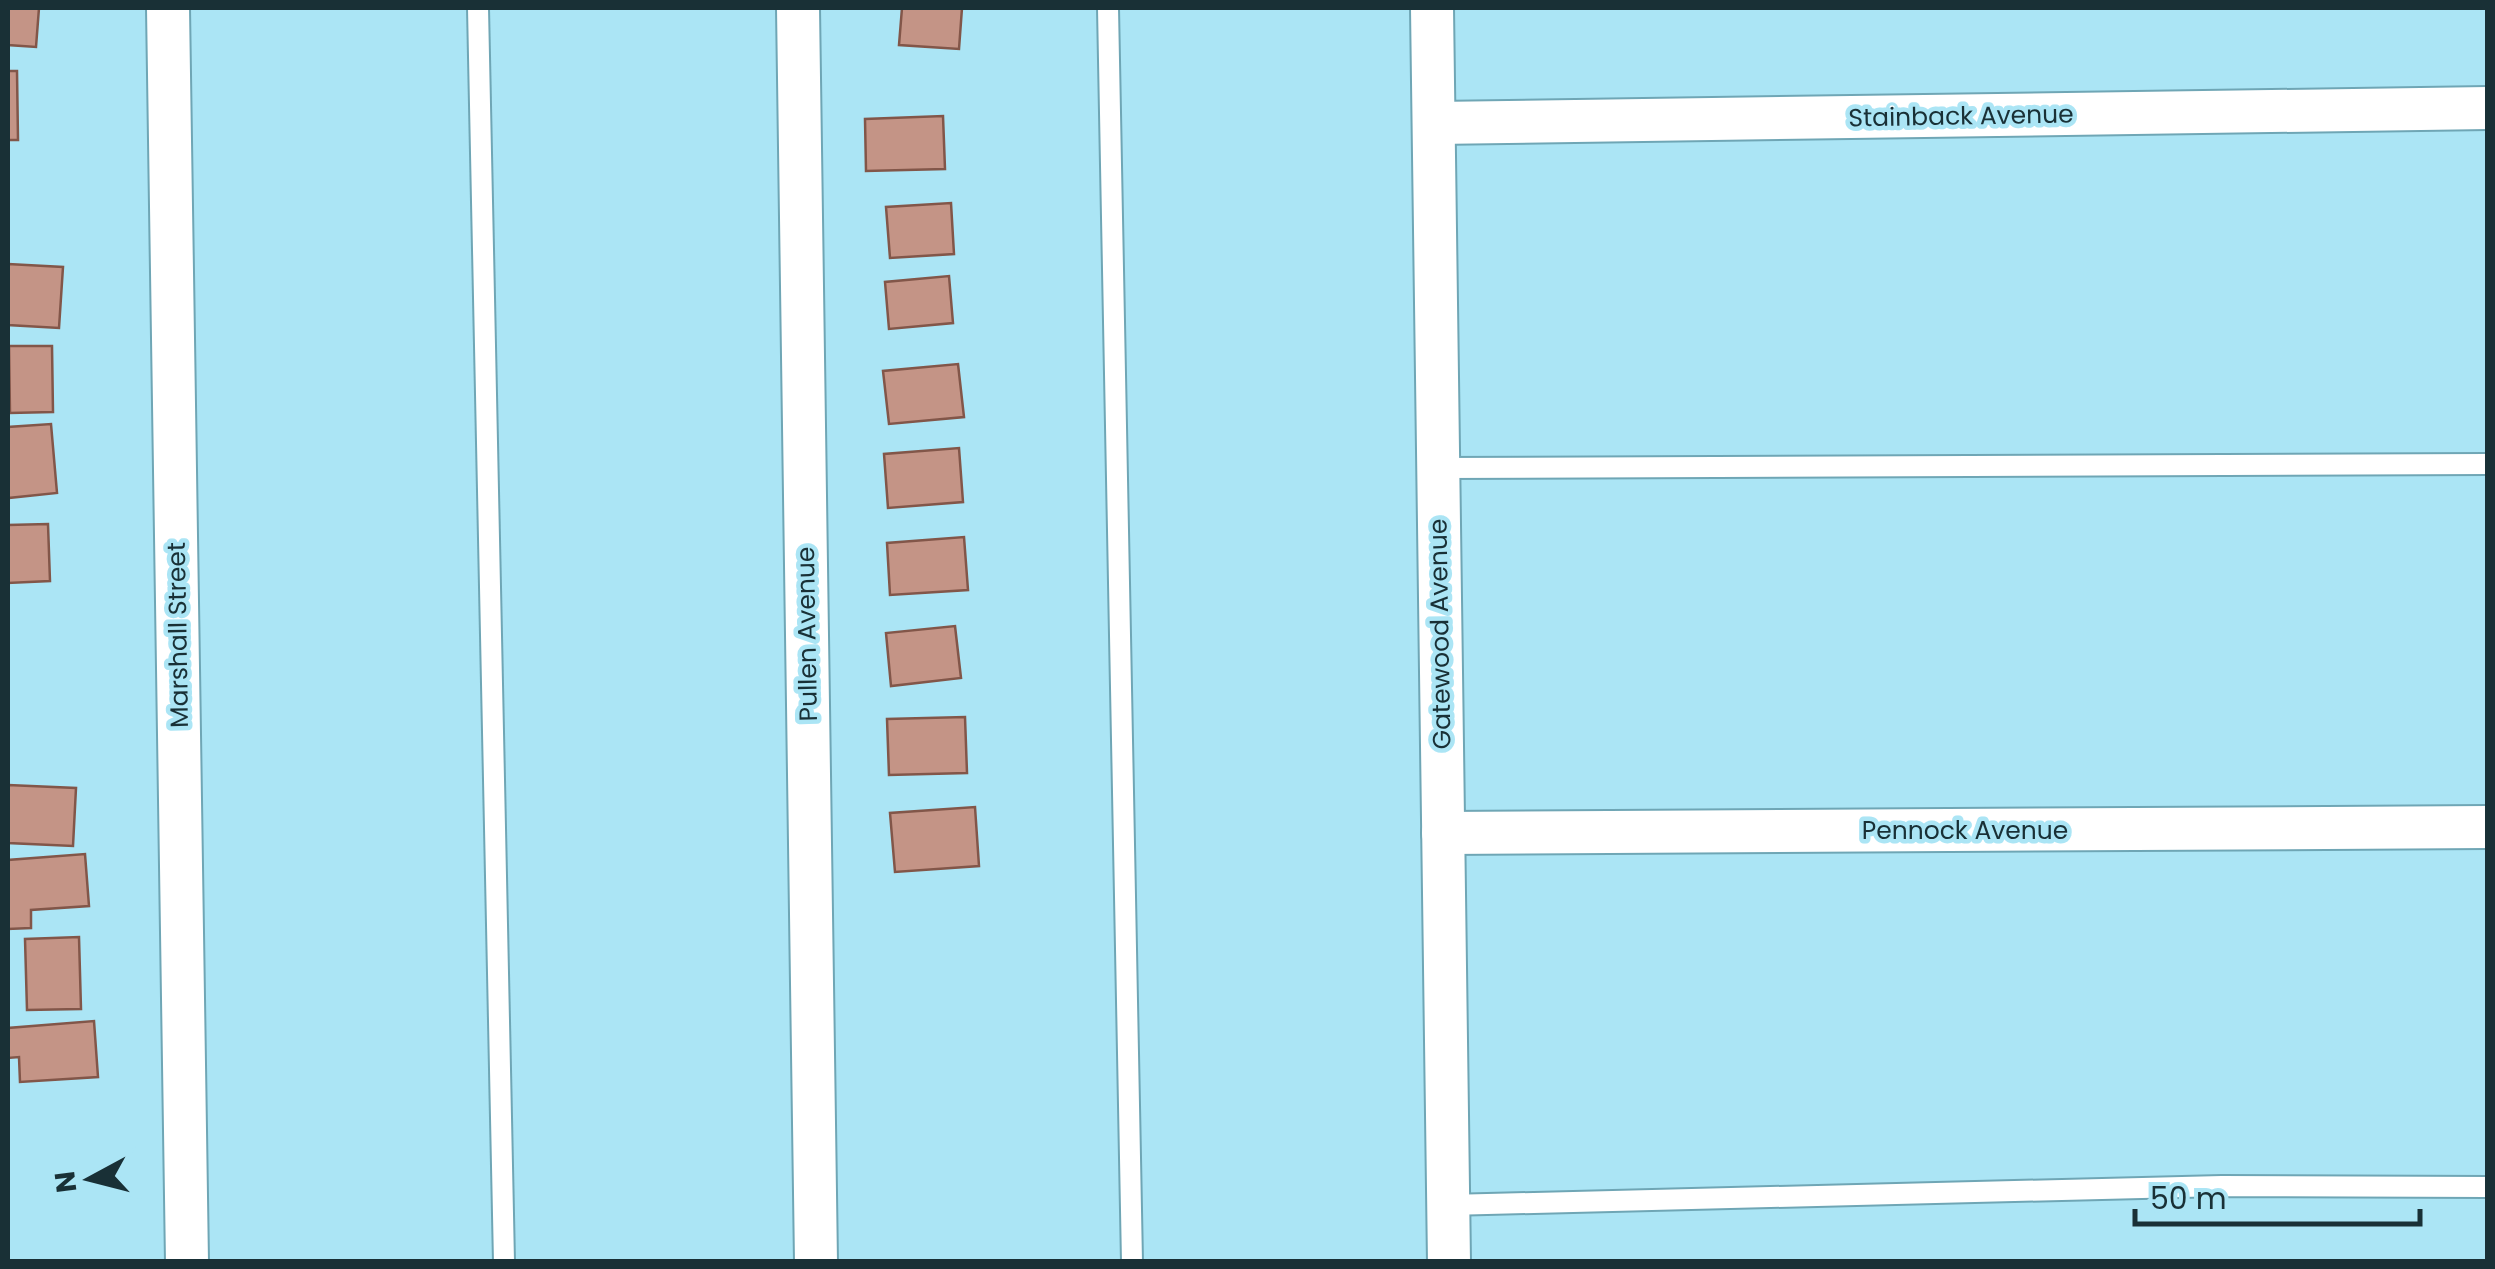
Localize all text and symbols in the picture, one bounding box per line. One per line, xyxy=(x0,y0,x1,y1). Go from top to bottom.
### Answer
street label: Stainback Avenue xyxy=(1848,97,2074,135)
street label: Gatewood Avenue xyxy=(1420,518,1460,750)
street label: Marshall Street xyxy=(159,542,197,728)
street label: Pullen Avenue xyxy=(788,546,826,722)
street label: Pennock Avenue xyxy=(1862,813,2068,848)
north arrow xyxy=(40,1129,140,1229)
scale bar xyxy=(2135,1164,2420,1226)
text: N xyxy=(45,1169,86,1195)
text: 50 m xyxy=(2150,1177,2227,1220)

